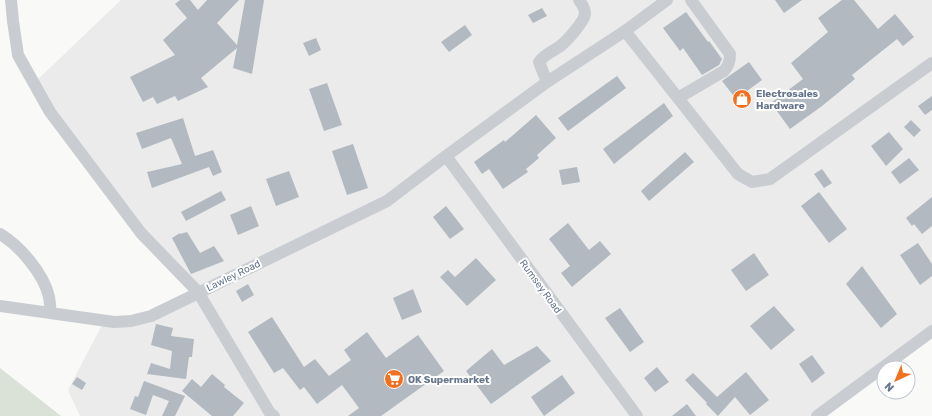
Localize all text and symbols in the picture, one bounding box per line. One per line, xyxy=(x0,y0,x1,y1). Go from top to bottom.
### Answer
shop icon: Electrosales Hardware xyxy=(731,88,753,110)
place label: Electrosales Hardware xyxy=(756,88,819,112)
street label: Rumsey Road xyxy=(517,257,564,316)
street label: Lawley Road xyxy=(205,258,262,294)
north arrow xyxy=(876,360,916,400)
supermarket icon: OK Supermarket xyxy=(383,368,405,390)
place label: OK Supermarket xyxy=(408,374,490,386)
text: N xyxy=(882,379,897,394)

